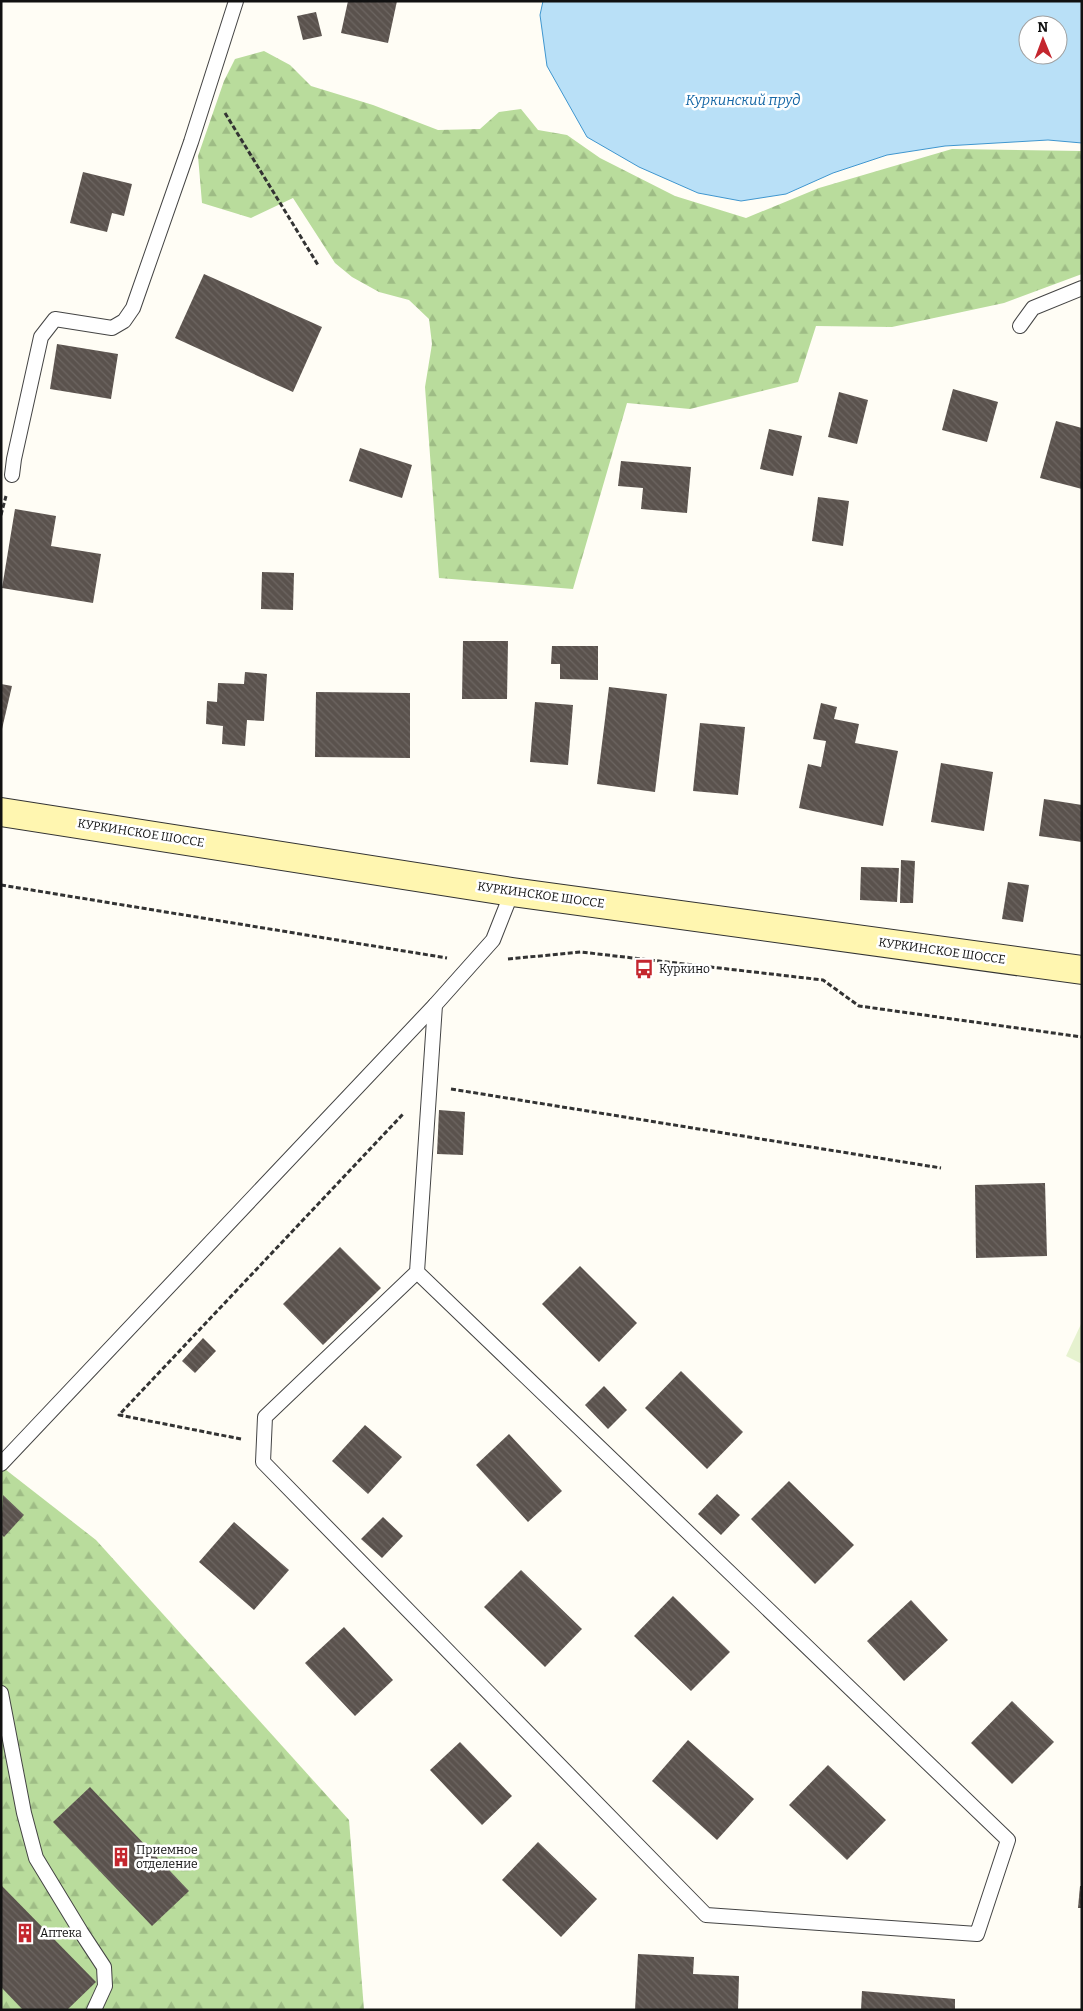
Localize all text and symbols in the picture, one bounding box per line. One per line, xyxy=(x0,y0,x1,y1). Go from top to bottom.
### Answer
north arrow xyxy=(1018,15,1068,65)
text: N xyxy=(1037,19,1049,36)
water label: Куркинский пруд xyxy=(686,92,800,109)
street label: КУРКИНСКОЕ ШОССЕ xyxy=(77,816,205,850)
street label: КУРКИНСКОЕ ШОССЕ xyxy=(477,879,605,911)
street label: КУРКИНСКОЕ ШОССЕ xyxy=(878,935,1006,967)
bus stop icon: Куркино xyxy=(633,958,655,980)
place label: Куркино xyxy=(659,962,710,976)
place label: Приемное отделение xyxy=(136,1843,198,1871)
building icon: Приемное отделение xyxy=(110,1846,132,1868)
building icon: Аптека xyxy=(14,1922,36,1944)
place label: Аптека xyxy=(40,1926,82,1940)

